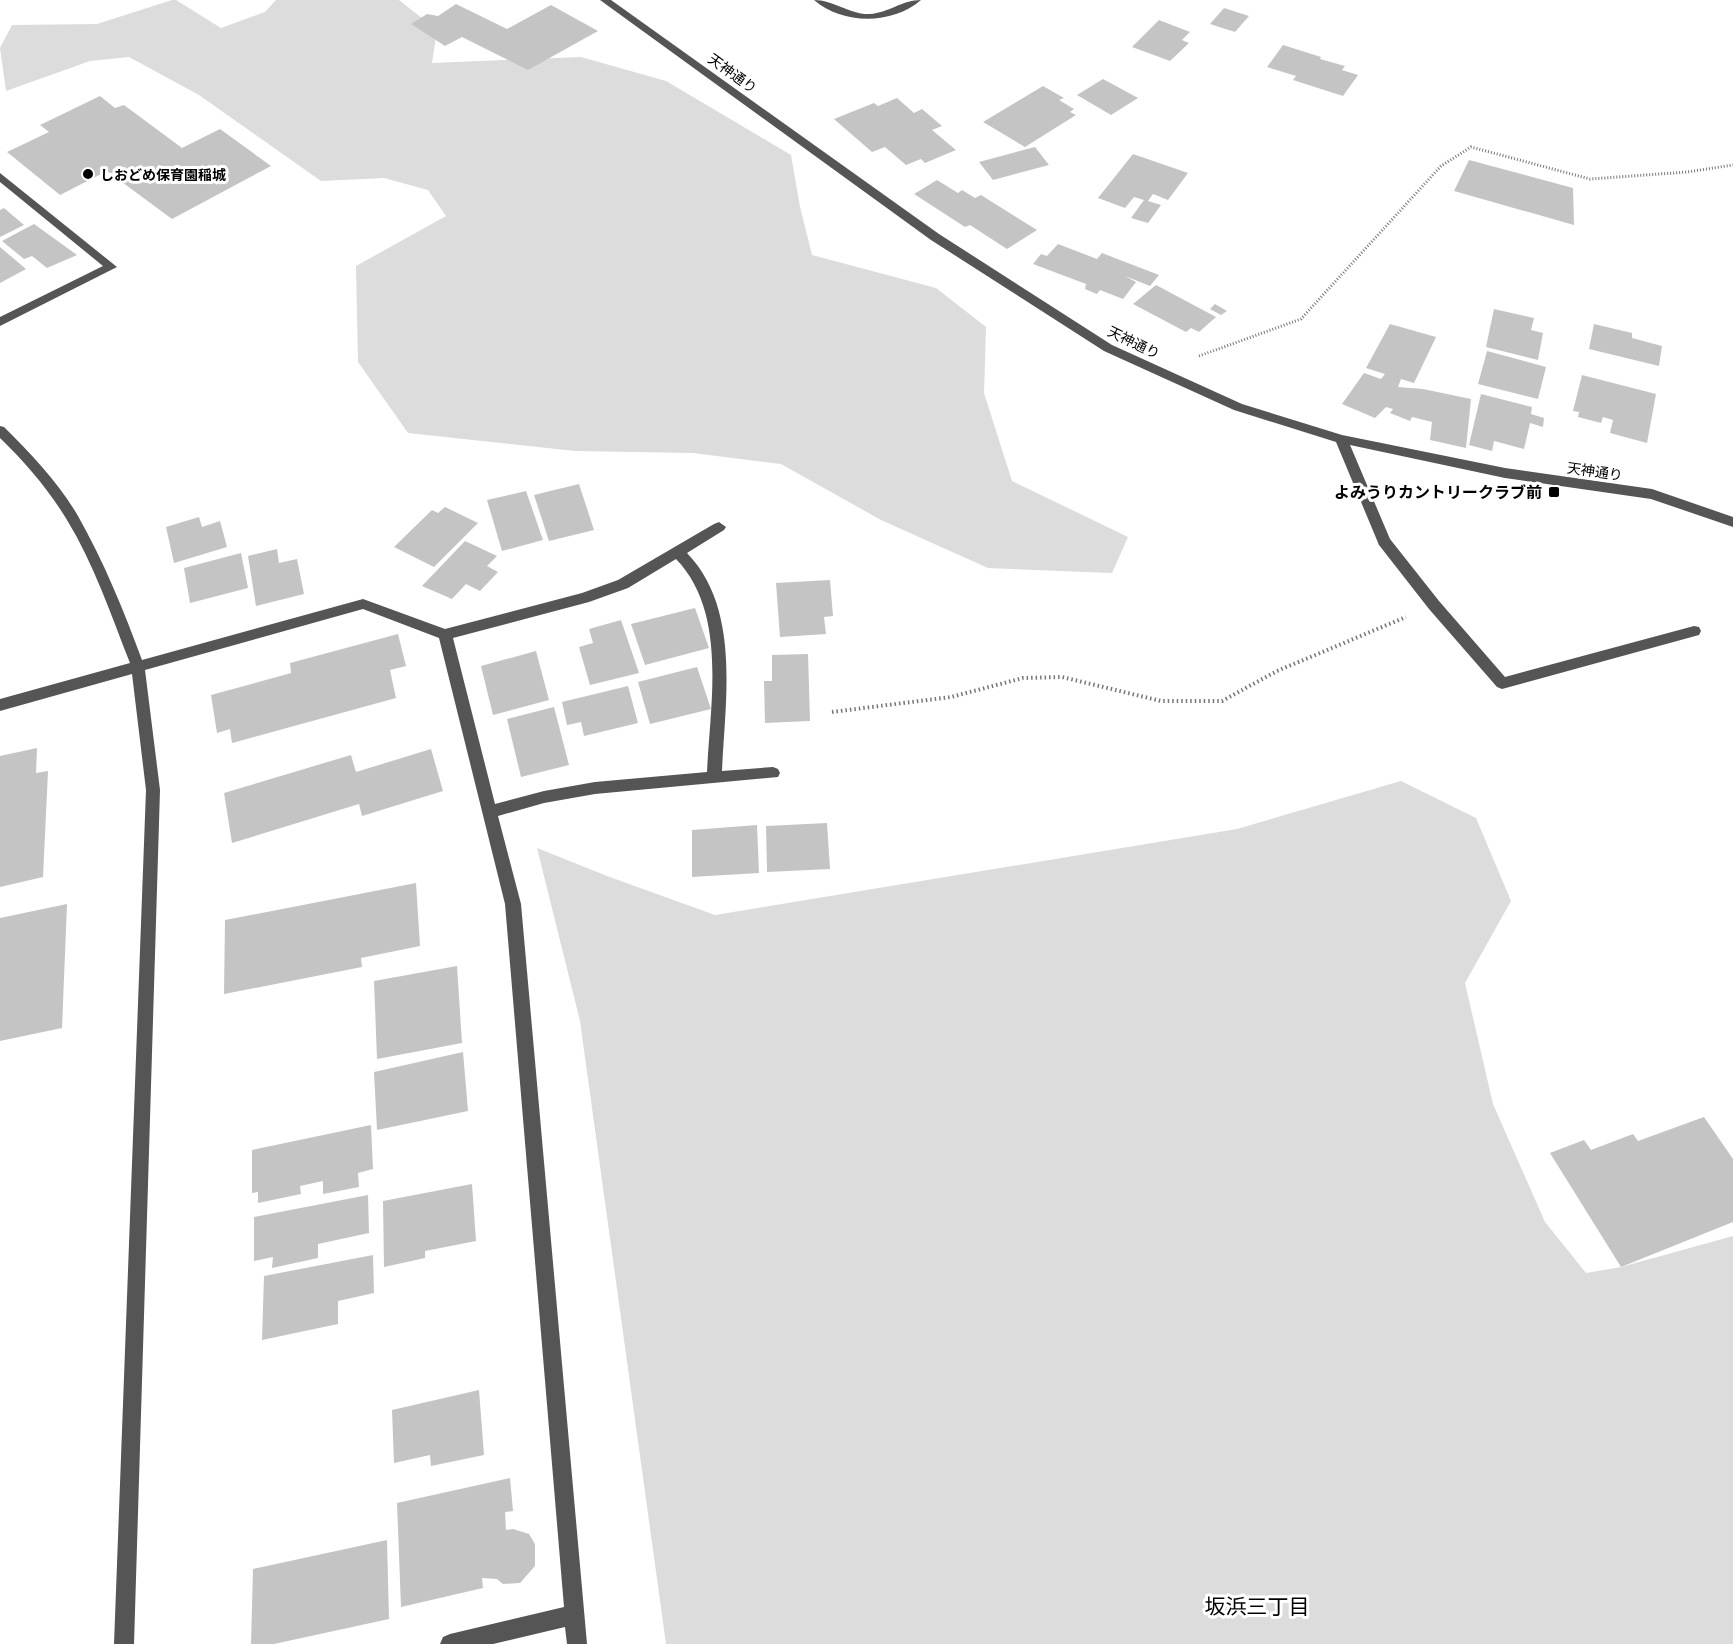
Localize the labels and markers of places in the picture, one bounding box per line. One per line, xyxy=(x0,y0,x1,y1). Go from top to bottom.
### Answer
place label: しおどめ保育園稲城 xyxy=(100,166,226,183)
marker: しおどめ保育園稲城 xyxy=(81,167,95,181)
place label: よみうりカントリークラブ前 xyxy=(1334,482,1542,502)
marker: よみうりカントリークラブ前 xyxy=(1547,485,1561,499)

